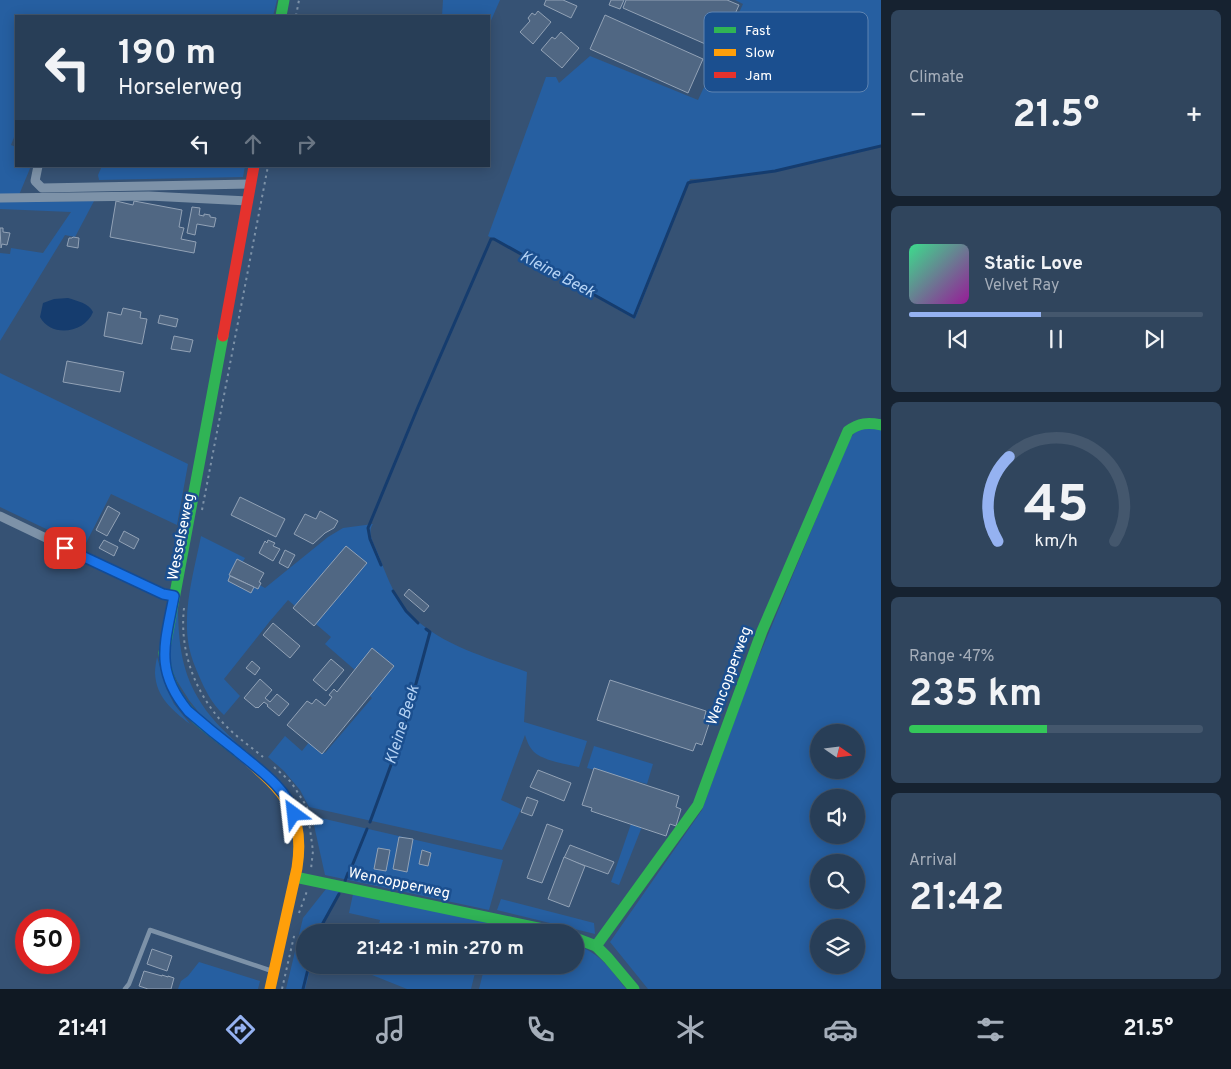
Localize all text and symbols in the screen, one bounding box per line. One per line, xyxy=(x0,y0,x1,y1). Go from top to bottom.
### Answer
legend xyxy=(704,12,868,92)
text: Fast xyxy=(745,23,771,40)
text: 190 m xyxy=(118,32,216,76)
icon: left xyxy=(35,35,100,100)
text: Slow xyxy=(745,45,775,62)
text: Jam xyxy=(745,68,772,85)
text: Climate xyxy=(909,68,964,88)
text: Horselerweg xyxy=(118,75,242,102)
text: 21.5° xyxy=(1013,92,1099,141)
text: − xyxy=(909,99,927,135)
text: + xyxy=(1185,99,1203,135)
icon: left xyxy=(186,130,214,158)
icon: ahead xyxy=(239,130,267,158)
icon: right xyxy=(292,130,320,158)
water label: Kleine Beek xyxy=(516,247,599,303)
text: Static Love xyxy=(984,252,1083,276)
text: Velvet Ray xyxy=(984,276,1059,296)
icon: previous xyxy=(944,325,972,353)
icon: pause xyxy=(1042,325,1070,353)
icon: next xyxy=(1140,325,1168,353)
text: 45 xyxy=(1023,474,1089,540)
street label: Wesselseweg xyxy=(164,492,200,582)
pin xyxy=(44,527,86,569)
text: km/h xyxy=(1034,530,1078,553)
icon: arrive xyxy=(51,534,79,562)
street label: Wencopperweg xyxy=(703,624,757,728)
text: Range · 47% xyxy=(909,647,994,667)
text: 235 km xyxy=(909,671,1042,720)
water label: Kleine Beek xyxy=(381,682,425,767)
north arrow xyxy=(810,724,865,779)
map controls xyxy=(810,724,865,974)
position arrow xyxy=(267,787,319,839)
button: sound xyxy=(810,789,865,844)
text: Arrival xyxy=(909,851,957,871)
button: search xyxy=(810,854,865,909)
street label: Wencopperweg xyxy=(346,864,452,904)
text: 21:42 xyxy=(909,875,1004,924)
speed limit sign: 50 xyxy=(15,909,80,974)
button: layers xyxy=(810,919,865,974)
text: 21:42 · 1 min · 270 m xyxy=(356,937,524,961)
icon: directions xyxy=(223,1012,258,1047)
icon: music xyxy=(373,1012,408,1047)
icon: phone xyxy=(523,1012,558,1047)
icon: climate xyxy=(673,1012,708,1047)
icon: car xyxy=(823,1012,858,1047)
icon: filters xyxy=(973,1012,1008,1047)
text: 21:41 xyxy=(58,1016,108,1043)
text: 21.5° xyxy=(1123,1016,1173,1043)

